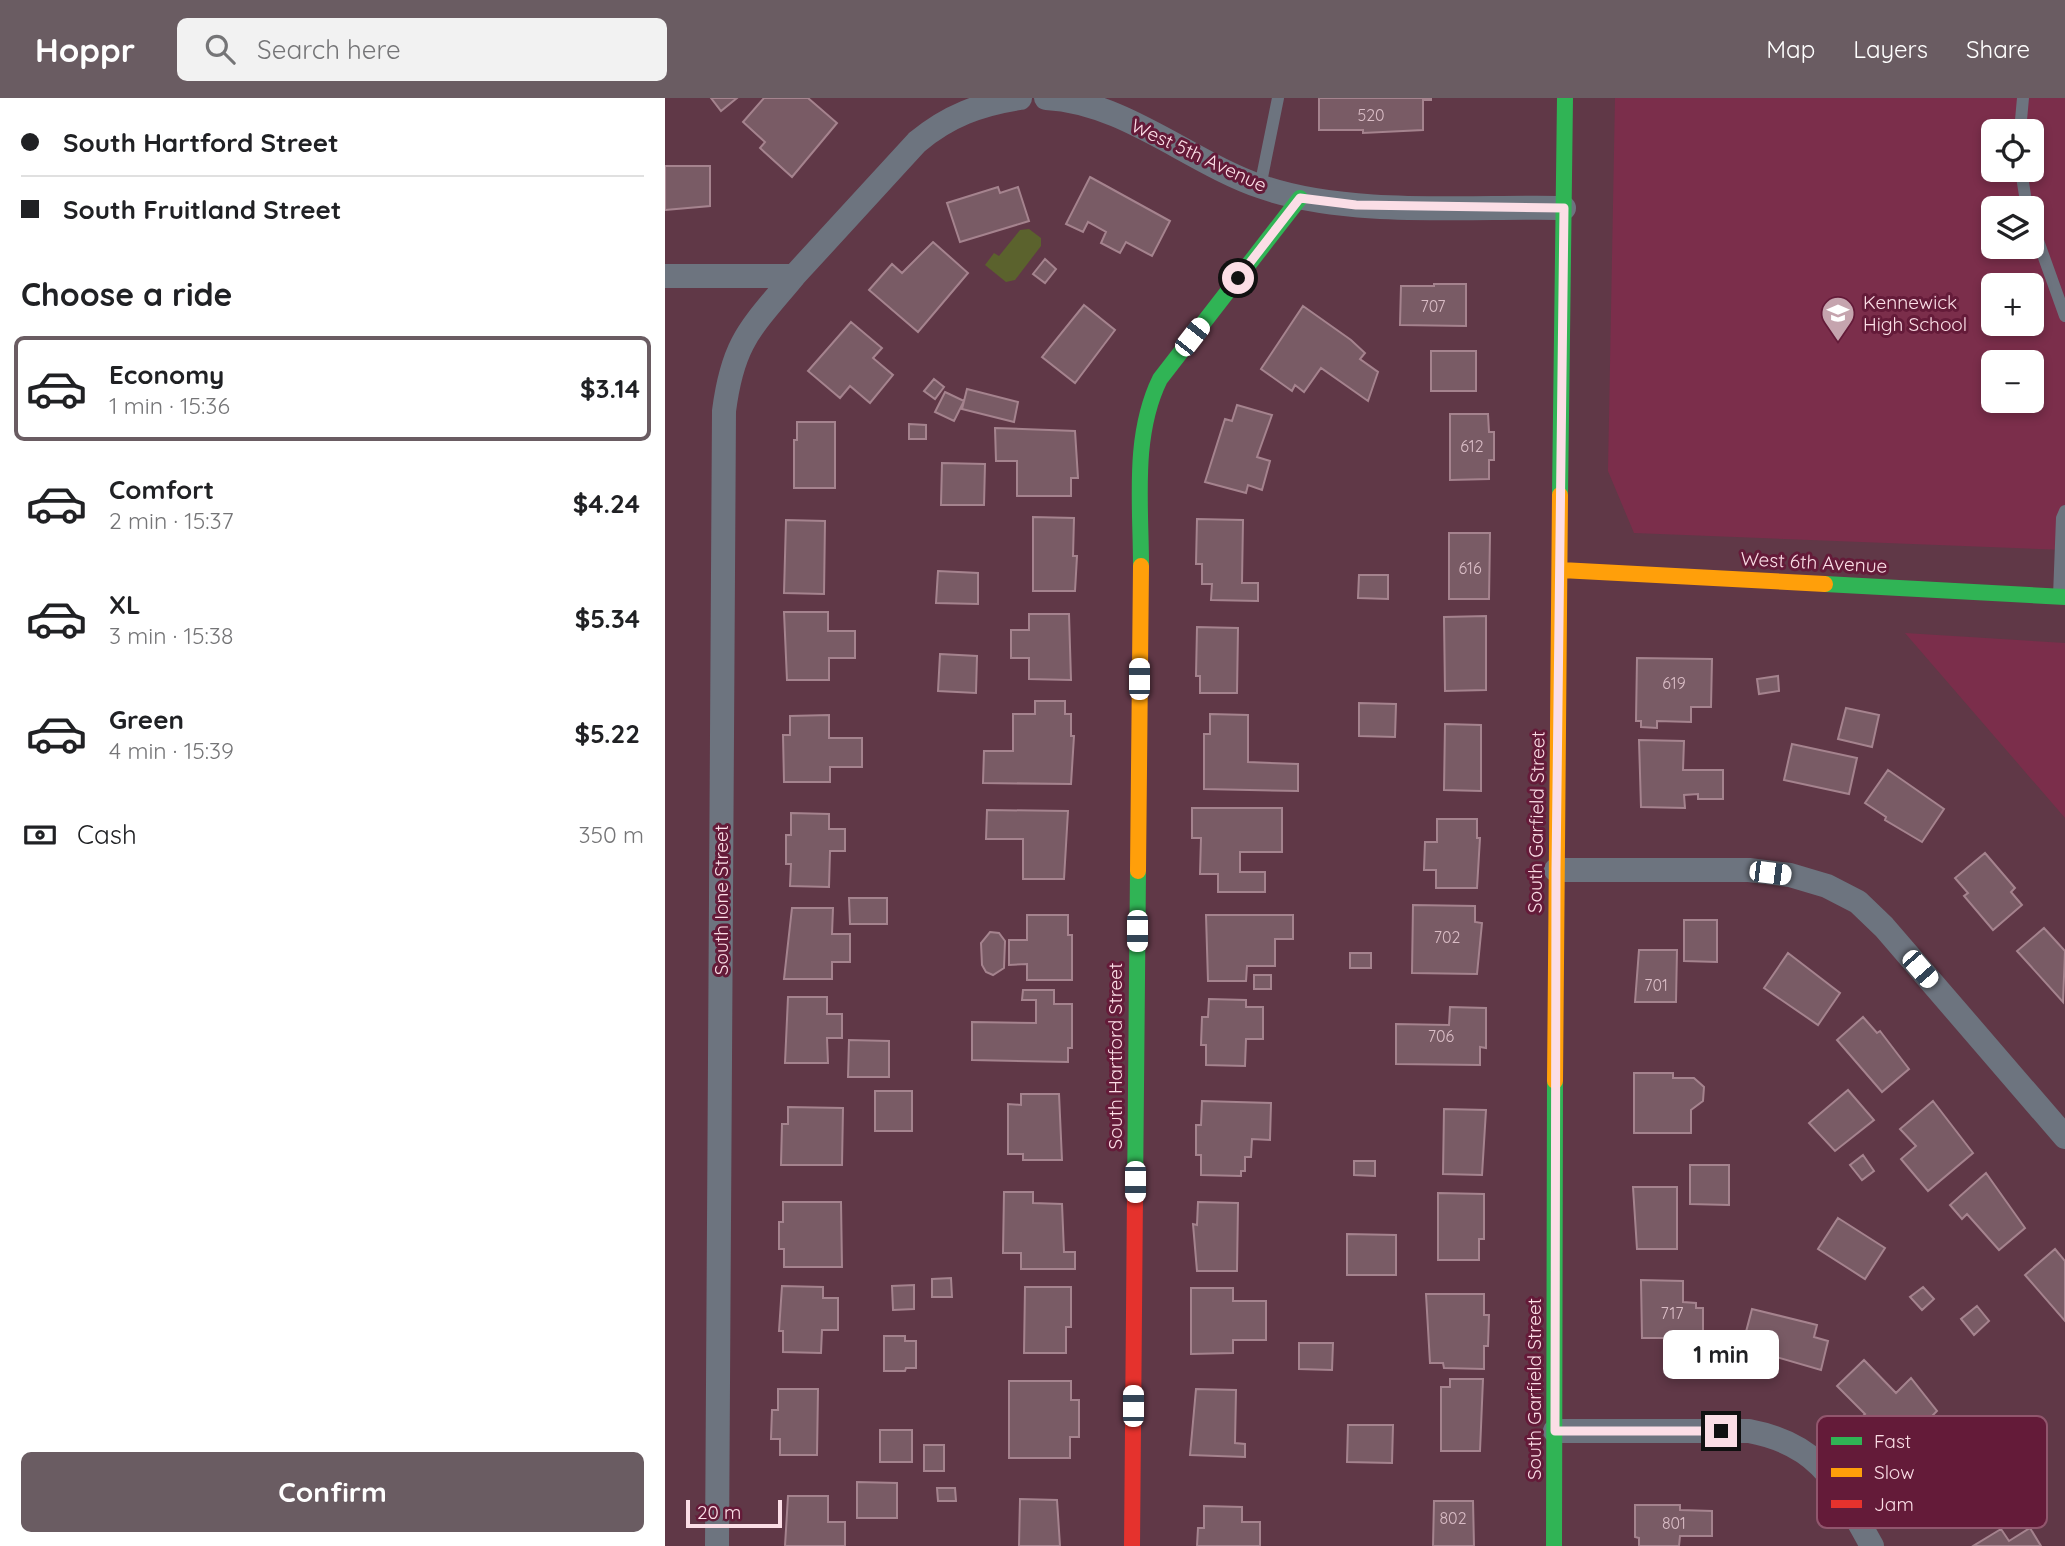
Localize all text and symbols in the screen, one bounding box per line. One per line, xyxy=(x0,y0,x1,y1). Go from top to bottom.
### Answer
search box xyxy=(177,18,667,81)
text: Hoppr xyxy=(35,29,135,70)
icon: search xyxy=(201,30,239,68)
text: Search here xyxy=(257,33,401,66)
text: Map xyxy=(1766,34,1815,64)
text: Layers xyxy=(1853,34,1928,64)
text: Share xyxy=(1966,34,2030,64)
house number: 520 xyxy=(1357,105,1385,125)
street label: West 5th Avenue xyxy=(1127,113,1271,197)
map controls xyxy=(1981,119,2044,413)
button: locate xyxy=(1981,119,2044,182)
text: South Hartford Street xyxy=(63,126,339,159)
text: South Fruitland Street xyxy=(63,193,342,226)
button: layers xyxy=(1981,196,2044,259)
route start xyxy=(1222,262,1254,294)
button: + xyxy=(1981,273,2044,336)
text: Choose a ride xyxy=(21,274,233,314)
place label: Kennewick High School xyxy=(1863,290,1967,336)
school or university icon: Kennewick High School xyxy=(1819,294,1857,343)
house number: 707 xyxy=(1420,296,1446,316)
car xyxy=(1171,314,1214,360)
button: − xyxy=(1981,350,2044,413)
icon: car xyxy=(25,357,88,420)
text: Economy xyxy=(109,358,224,391)
text: $3.14 xyxy=(580,372,640,405)
text: 1 min · 15:36 xyxy=(109,391,230,420)
house number: 612 xyxy=(1460,436,1484,456)
icon: car xyxy=(25,472,88,535)
text: Comfort xyxy=(109,473,214,506)
text: $4.24 xyxy=(573,487,640,520)
text: 2 min · 15:37 xyxy=(109,506,233,535)
street label: West 6th Avenue xyxy=(1740,546,1888,578)
house number: 616 xyxy=(1458,558,1482,578)
icon: car xyxy=(25,587,88,650)
text: XL xyxy=(109,588,141,621)
text: $5.34 xyxy=(575,602,640,635)
text: 3 min · 15:38 xyxy=(109,621,233,650)
car xyxy=(1129,658,1150,700)
house number: 619 xyxy=(1662,673,1686,693)
icon: car xyxy=(25,702,88,765)
text: Green xyxy=(109,703,184,736)
text: $5.22 xyxy=(574,717,640,750)
street label: South Garfield Street xyxy=(1522,731,1550,913)
text: 4 min · 15:39 xyxy=(109,736,234,765)
icon: cash xyxy=(21,816,59,854)
text: Cash xyxy=(77,818,137,851)
text: 350 m xyxy=(578,820,644,849)
street label: South Ione Street xyxy=(709,825,733,975)
car xyxy=(1748,860,1793,886)
car xyxy=(1127,910,1148,952)
house number: 702 xyxy=(1434,927,1460,947)
car xyxy=(1899,946,1942,992)
street label: South Hartford Street xyxy=(1103,963,1127,1150)
house number: 701 xyxy=(1644,975,1668,995)
house number: 706 xyxy=(1428,1026,1455,1046)
car xyxy=(1125,1161,1146,1203)
street label: South Garfield Street xyxy=(1522,1298,1546,1480)
house number: 717 xyxy=(1660,1303,1684,1323)
callout: 1 min xyxy=(1663,1330,1779,1378)
text: 1 min xyxy=(1693,1340,1749,1369)
car xyxy=(1123,1385,1144,1427)
route end xyxy=(1705,1415,1737,1447)
legend xyxy=(1817,1416,2047,1528)
text: Fast xyxy=(1874,1429,1911,1453)
button: Confirm xyxy=(21,1452,644,1532)
text: Slow xyxy=(1874,1460,1915,1484)
text: Jam xyxy=(1874,1492,1914,1516)
scale bar xyxy=(686,1497,782,1529)
text: 20 m xyxy=(697,1500,741,1524)
house number: 802 xyxy=(1439,1508,1467,1528)
house number: 801 xyxy=(1662,1513,1686,1533)

